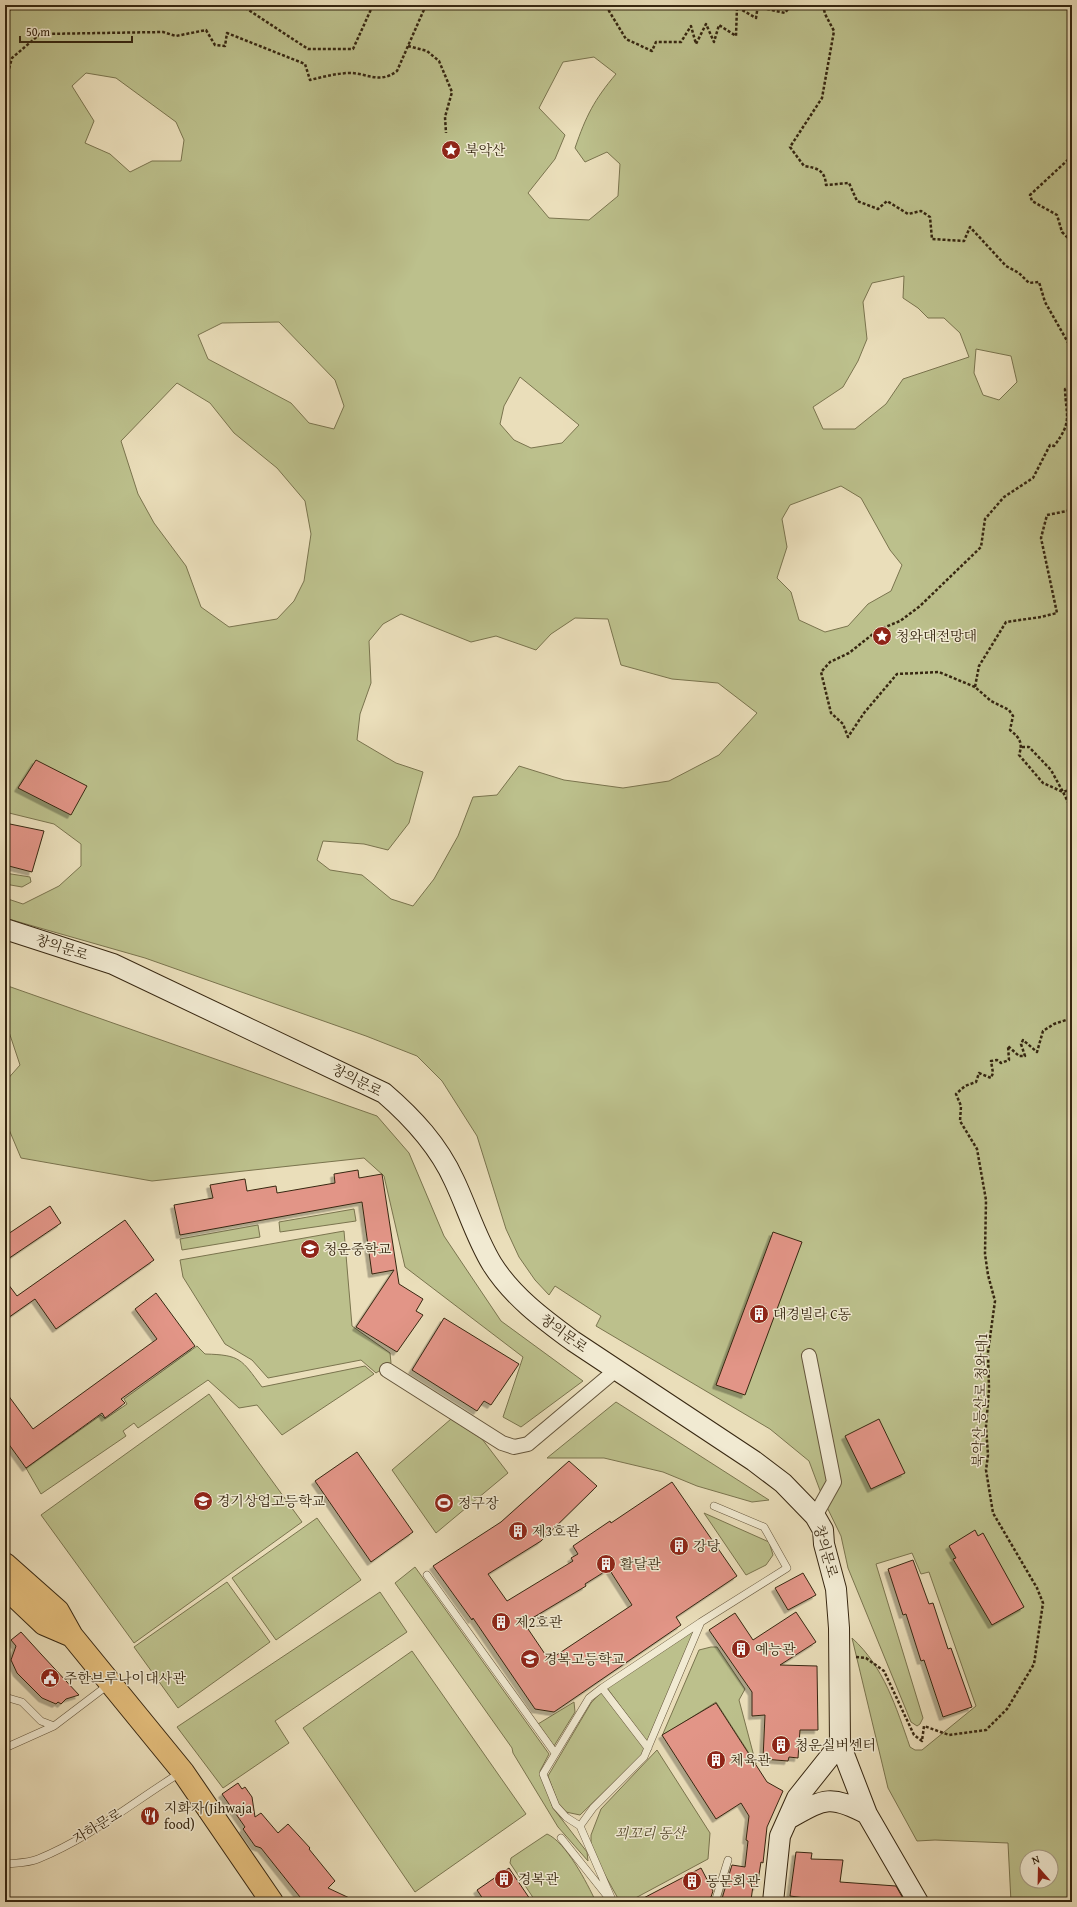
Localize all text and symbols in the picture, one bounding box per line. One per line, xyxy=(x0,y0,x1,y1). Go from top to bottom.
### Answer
scale bar xyxy=(20,18,132,44)
text: 50 m xyxy=(26,23,50,40)
place icon: 북악산 xyxy=(440,139,462,161)
place label: 북악산 xyxy=(465,140,506,160)
place icon: 청와대전망대 xyxy=(871,625,893,647)
place label: 청와대전망대 xyxy=(896,626,977,646)
street label: 창의문로 xyxy=(33,929,91,965)
street label: 창의문로 xyxy=(328,1059,386,1101)
school or university icon: 청운중학교 xyxy=(299,1238,321,1260)
place label: 청운중학교 xyxy=(324,1239,392,1259)
building icon: 대경빌라 C동 xyxy=(748,1303,770,1325)
place label: 대경빌라 C동 xyxy=(773,1304,852,1324)
street label: 창의문로 xyxy=(536,1309,592,1357)
street label: 북악산 등산로 청와대1 xyxy=(968,1332,992,1468)
school or university icon: 경기상업고등학교 xyxy=(192,1490,214,1512)
place label: 경기상업고등학교 xyxy=(217,1491,326,1511)
sports icon: 정구장 xyxy=(433,1492,455,1514)
place label: 정구장 xyxy=(458,1493,499,1513)
building icon: 제3호관 xyxy=(507,1520,529,1542)
place label: 제3호관 xyxy=(532,1521,580,1541)
street label: 창의문로 xyxy=(809,1522,843,1580)
building icon: 강당 xyxy=(668,1535,690,1557)
place label: 강당 xyxy=(693,1536,721,1556)
building icon: 활달관 xyxy=(595,1553,617,1575)
place label: 활달관 xyxy=(620,1554,661,1574)
building icon: 제2호관 xyxy=(490,1611,512,1633)
place label: 제2호관 xyxy=(515,1612,563,1632)
building icon: 예능관 xyxy=(730,1638,752,1660)
place label: 예능관 xyxy=(755,1639,796,1659)
school or university icon: 경복고등학교 xyxy=(519,1648,541,1670)
place label: 경복고등학교 xyxy=(544,1649,626,1669)
public building icon: 주한브루나이대사관 xyxy=(39,1667,61,1689)
place label: 주한브루나이대사관 xyxy=(64,1668,186,1688)
building icon: 청운실버센터 xyxy=(770,1734,792,1756)
place label: 청운실버센터 xyxy=(795,1735,876,1755)
building icon: 체육관 xyxy=(705,1749,727,1771)
place label: 체육관 xyxy=(730,1750,771,1770)
place label: 지화자(Jihwaja food) xyxy=(164,1798,252,1834)
street label: 자하문로 xyxy=(69,1803,126,1849)
restaurant icon: 지화자(Jihwaja food) xyxy=(139,1805,161,1827)
park label: 꾀꼬리 동산 xyxy=(615,1823,688,1843)
north arrow xyxy=(1019,1849,1059,1889)
text: N xyxy=(1029,1851,1042,1868)
building icon: 경복관 xyxy=(493,1868,515,1890)
place label: 경복관 xyxy=(518,1869,559,1889)
building icon: 동문회관 xyxy=(681,1870,703,1892)
place label: 동문회관 xyxy=(706,1871,761,1891)

